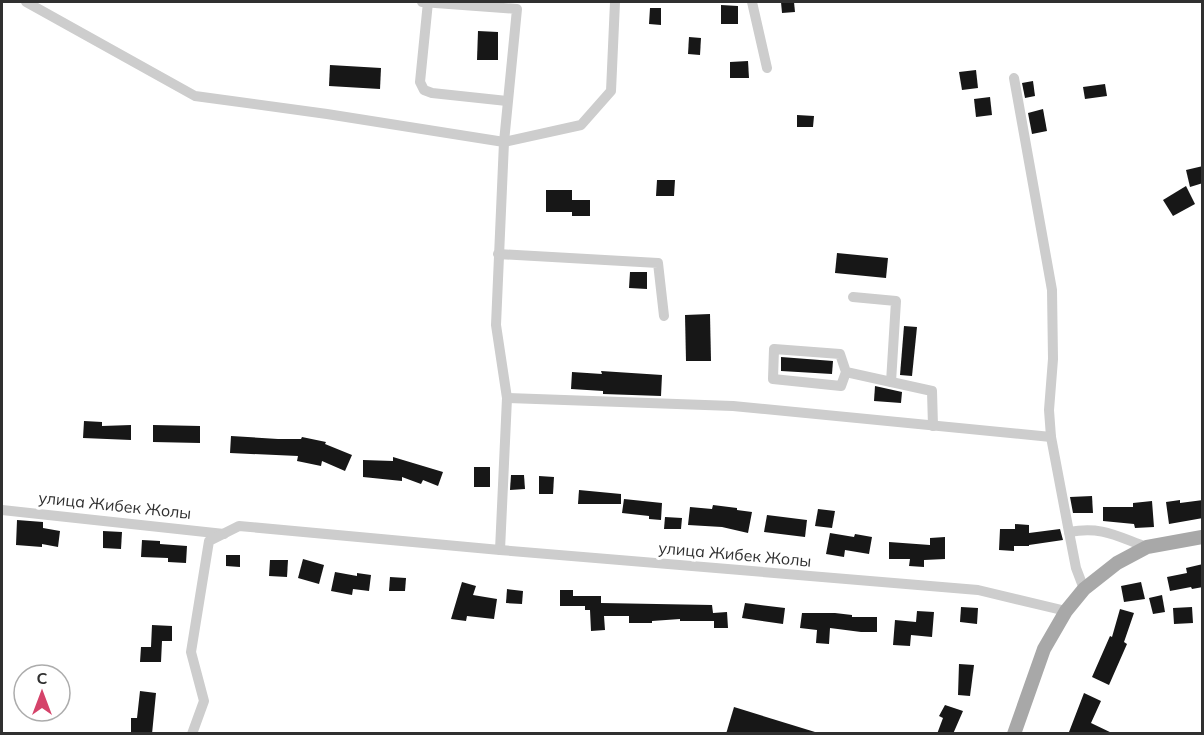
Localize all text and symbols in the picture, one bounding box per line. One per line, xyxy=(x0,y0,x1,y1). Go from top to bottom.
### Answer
street label: улица Жибек Жолы xyxy=(38,487,192,523)
street label: улица Жибек Жолы xyxy=(658,537,812,571)
north arrow xyxy=(12,663,72,723)
text: С xyxy=(37,668,48,688)

